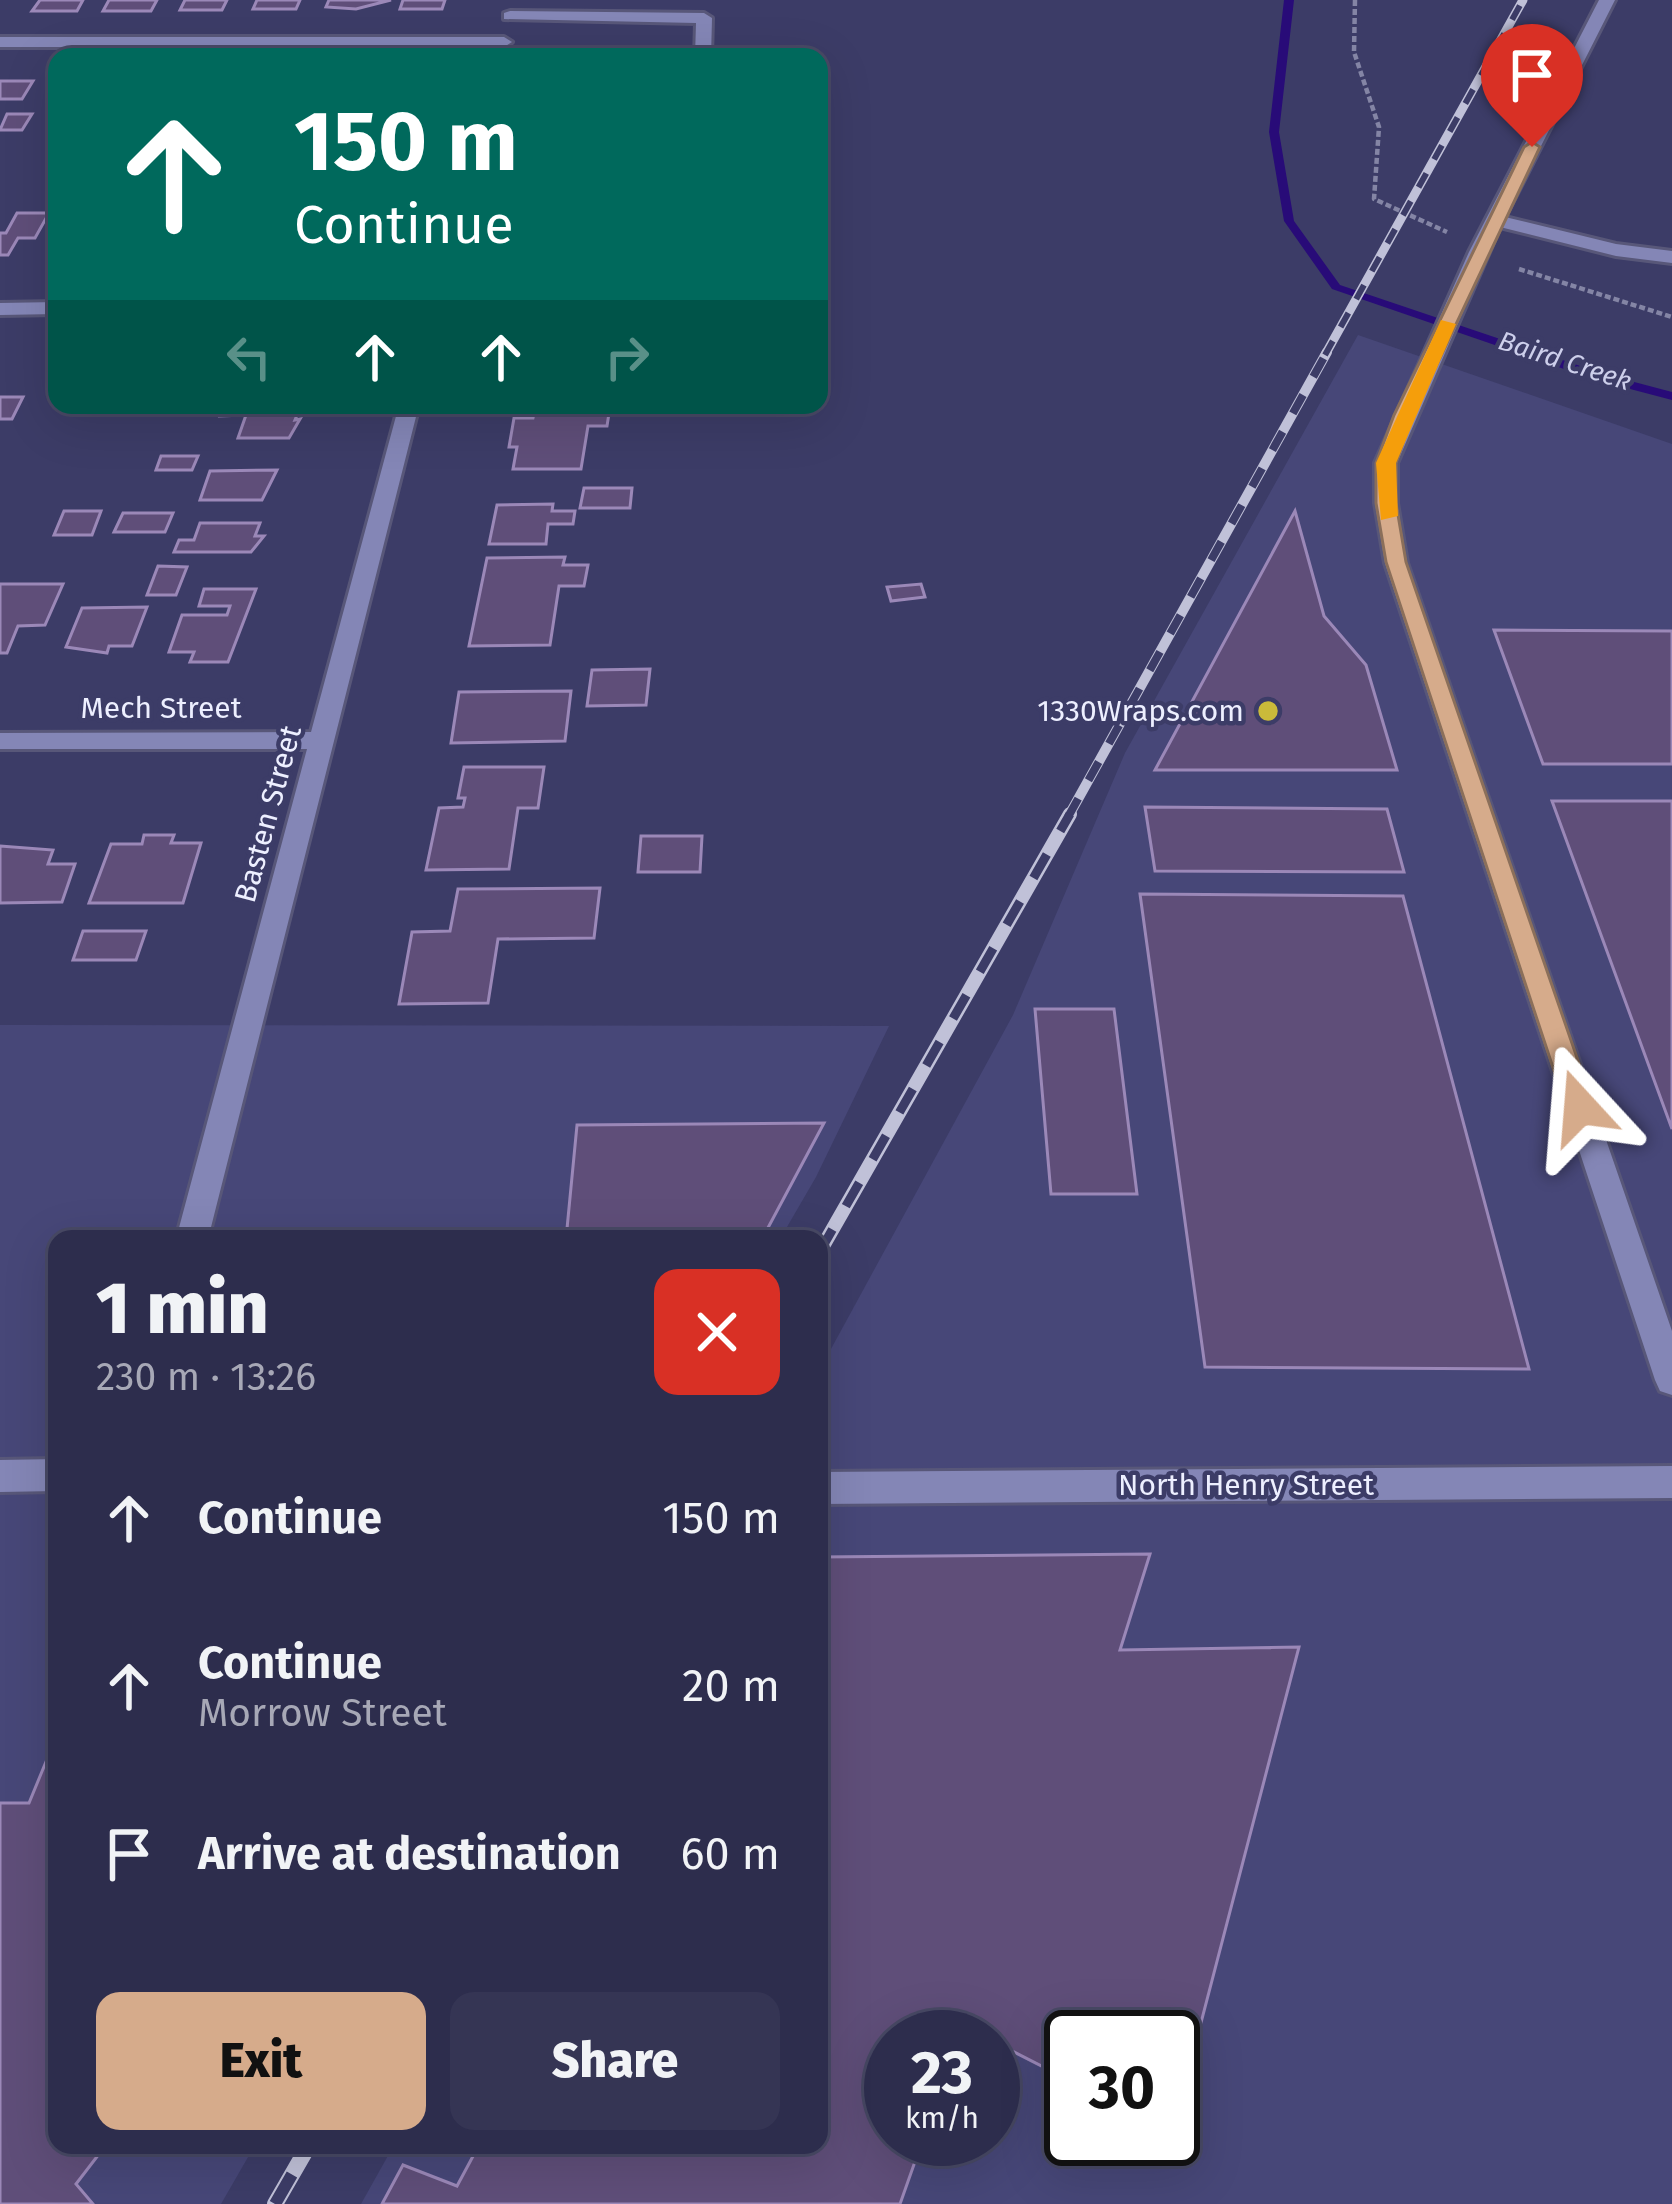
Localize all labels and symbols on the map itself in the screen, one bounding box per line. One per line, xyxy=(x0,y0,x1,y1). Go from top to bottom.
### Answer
pin xyxy=(1481,24,1583,147)
water label: Baird Creek xyxy=(1494,324,1636,398)
street label: Mech Street xyxy=(81,690,242,726)
place label: 1330Wraps.com xyxy=(1037,693,1244,729)
marker: 1330Wraps.com xyxy=(1255,698,1281,724)
street label: Basten Street xyxy=(227,721,309,907)
position arrow xyxy=(1517,1044,1643,1170)
street label: North Henry Street xyxy=(1118,1467,1374,1503)
speed limit sign: 30 xyxy=(1044,2010,1200,2166)

